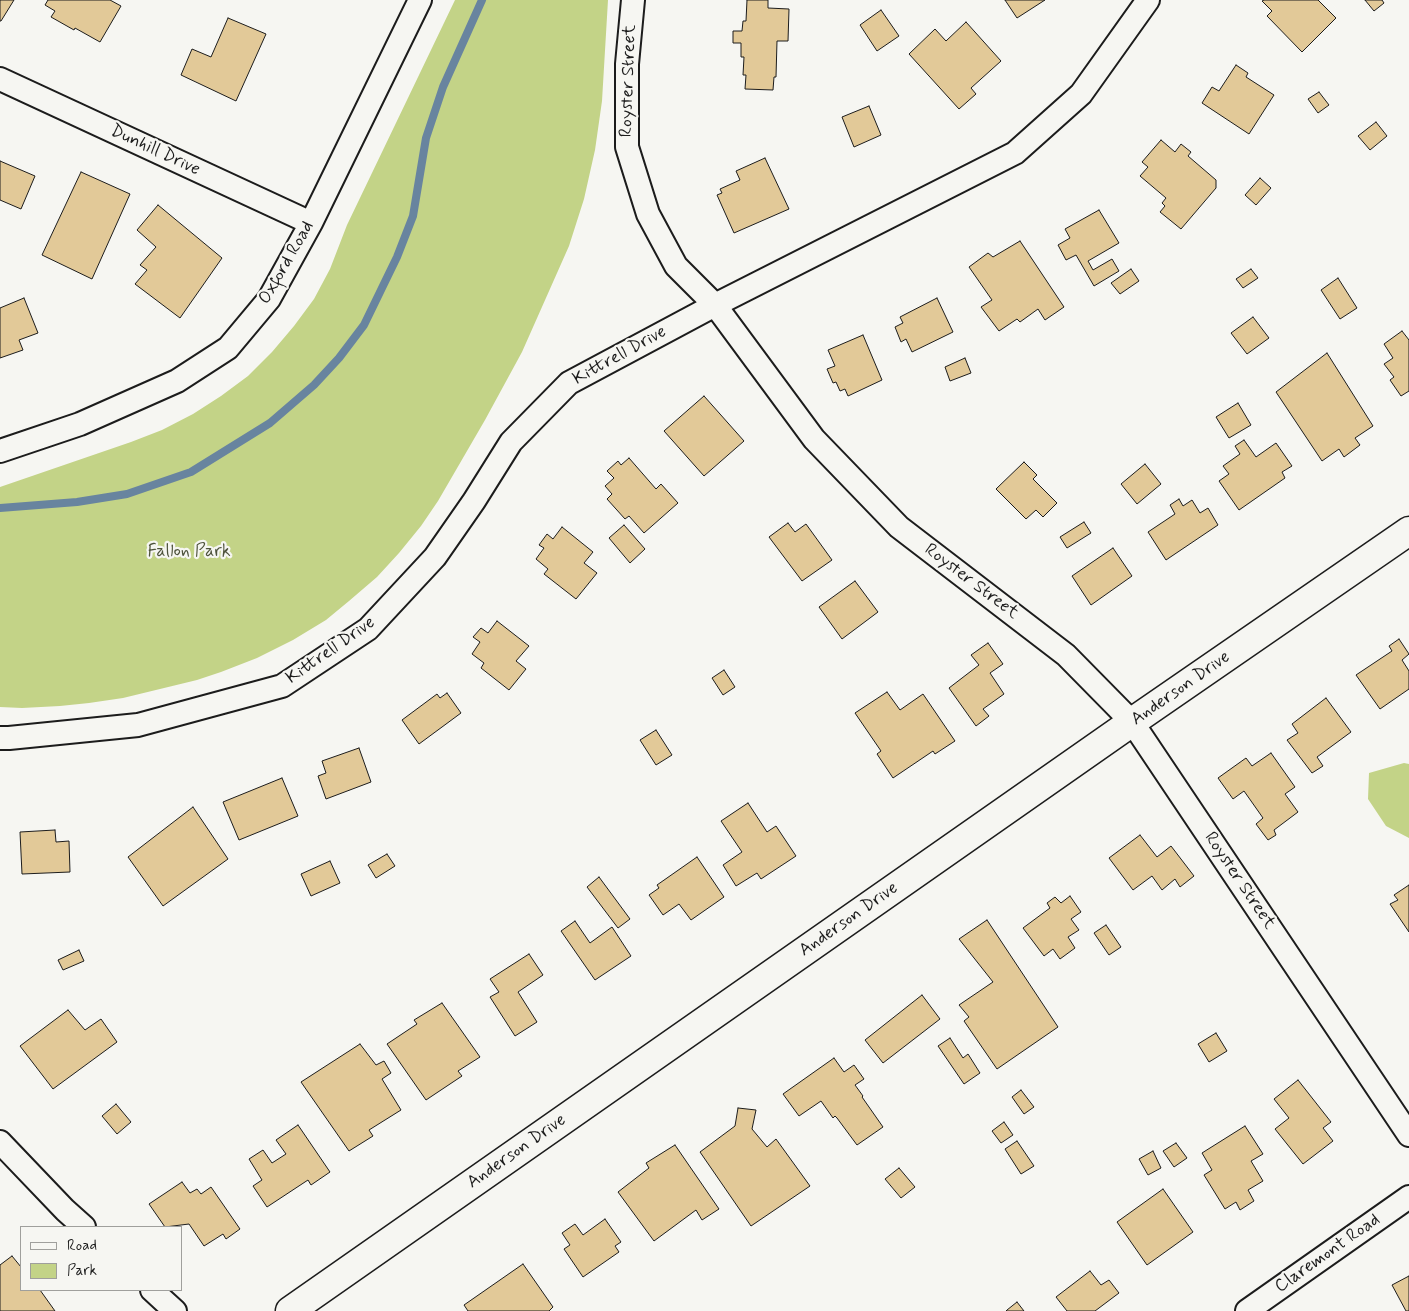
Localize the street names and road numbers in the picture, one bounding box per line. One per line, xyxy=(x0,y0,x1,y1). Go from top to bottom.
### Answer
street label: Royster Street xyxy=(616,24,642,138)
street label: Dunhill Drive xyxy=(107,121,203,181)
street label: Oxford Road xyxy=(255,218,319,308)
street label: Kittrell Drive xyxy=(569,321,671,391)
street label: Royster Street xyxy=(920,539,1022,625)
street label: Kittrell Drive xyxy=(282,612,380,690)
street label: Anderson Drive xyxy=(1127,647,1235,731)
street label: Royster Street xyxy=(1199,828,1279,934)
street label: Anderson Drive xyxy=(795,878,903,962)
street label: Anderson Drive xyxy=(463,1110,571,1194)
street label: Claremont Road xyxy=(1271,1210,1385,1298)

